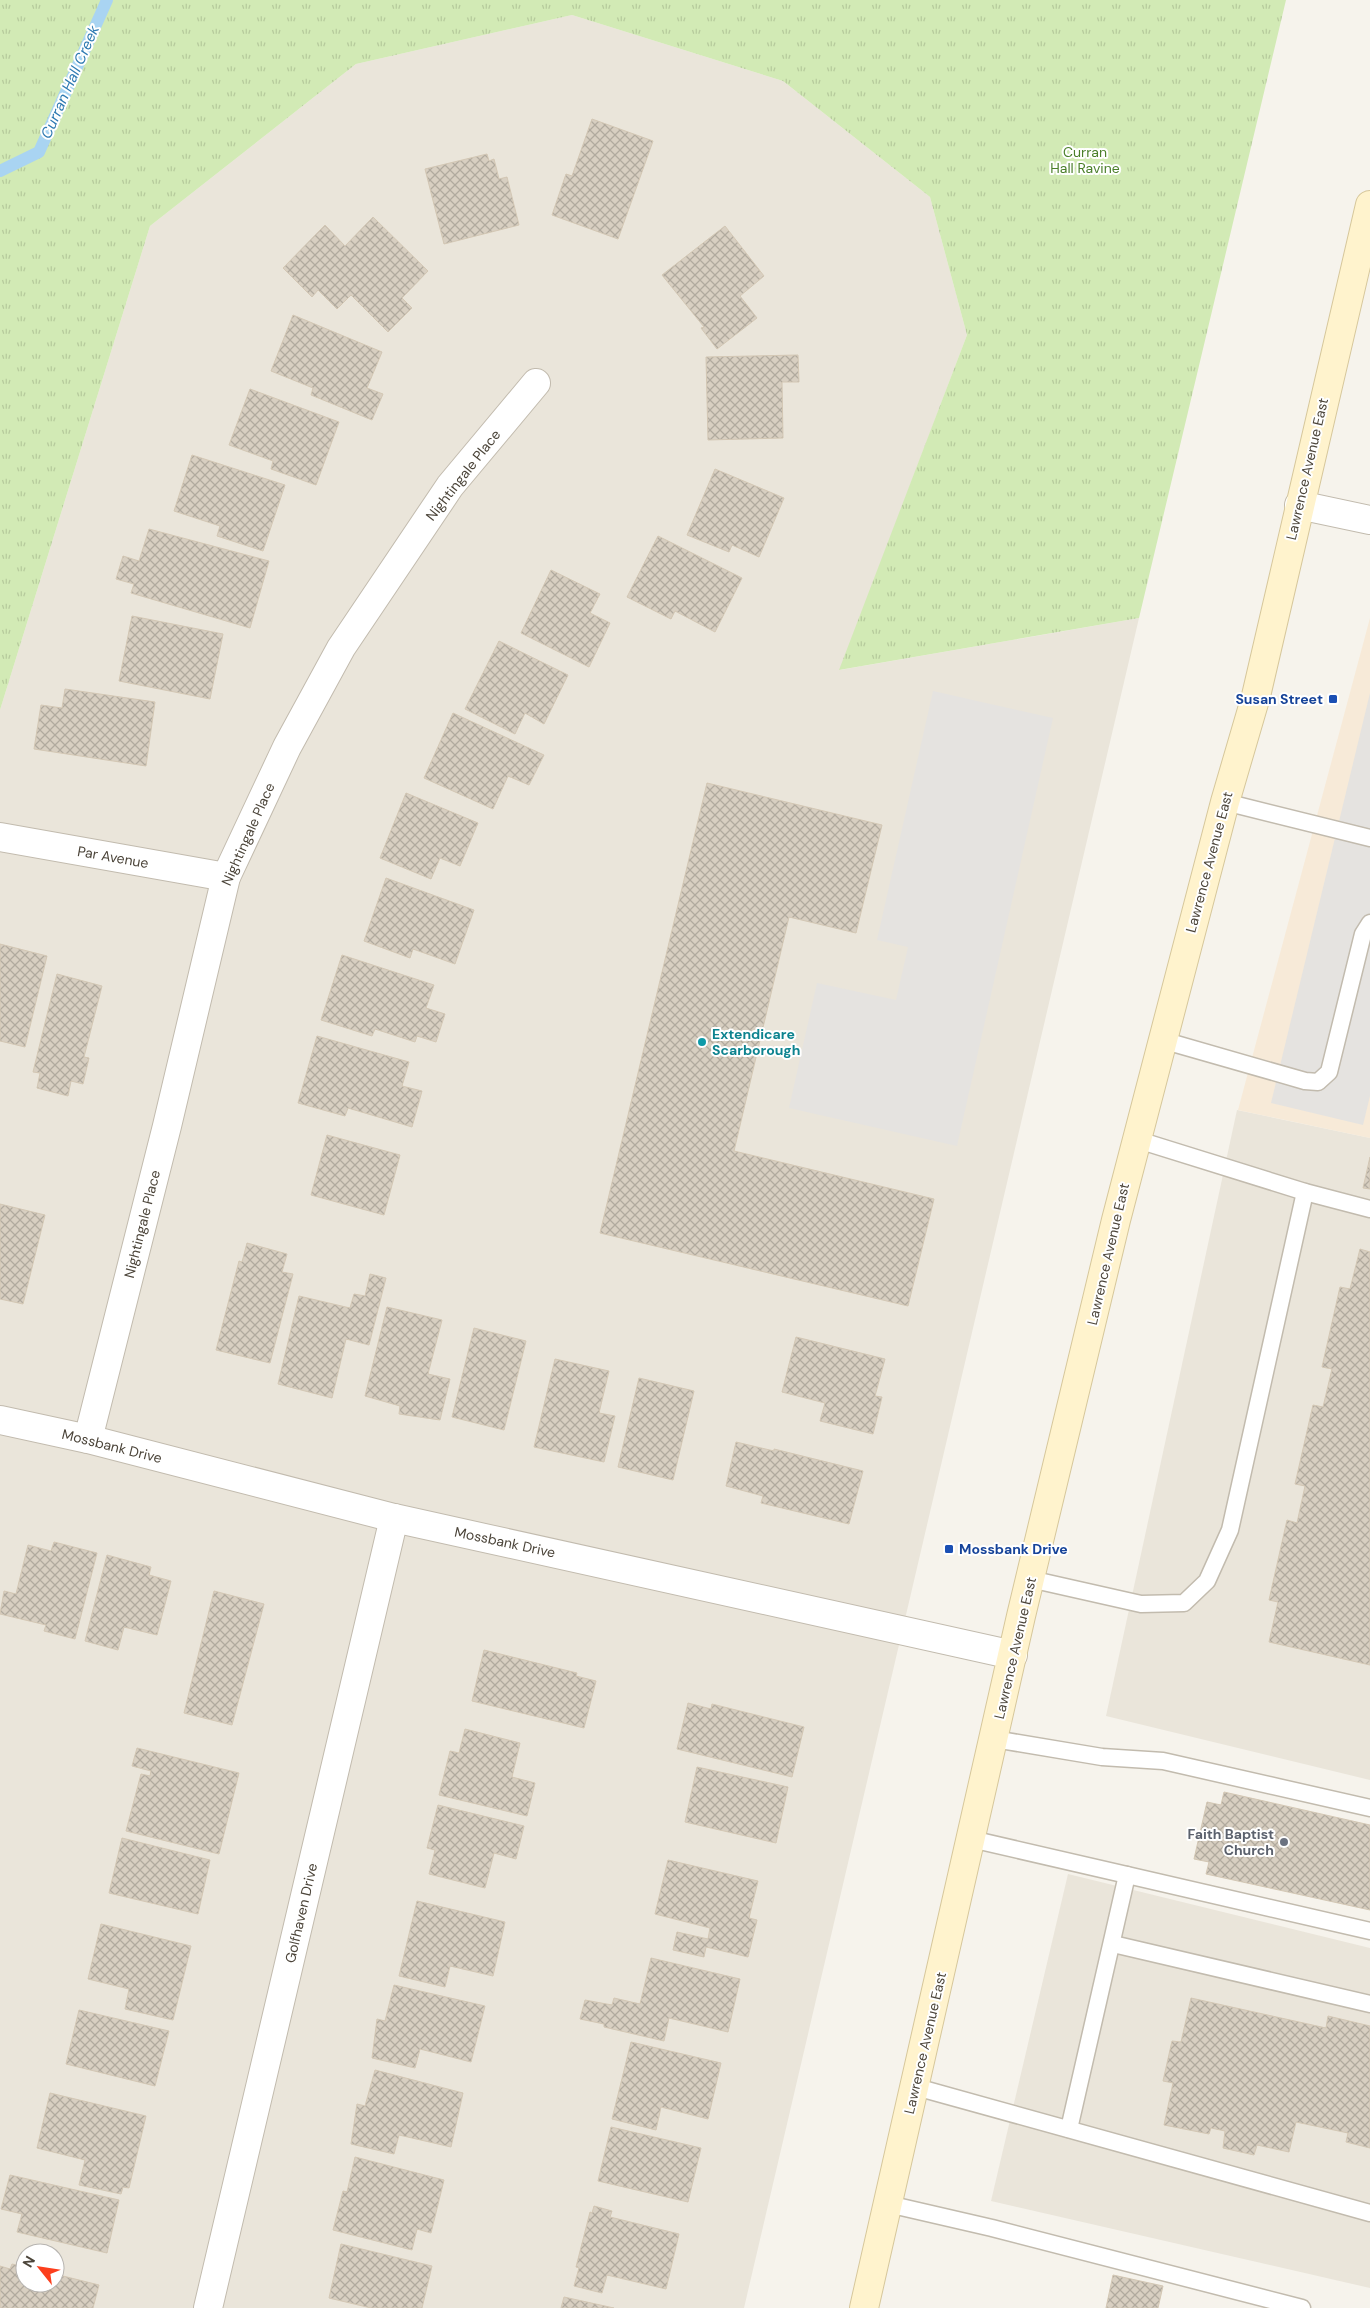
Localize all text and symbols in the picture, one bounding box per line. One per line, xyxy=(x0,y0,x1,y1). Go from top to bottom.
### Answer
water label: Curran Hall Creek xyxy=(36,22,104,142)
park label: Curran Hall Ravine xyxy=(1050,143,1120,177)
street label: Lawrence Avenue East xyxy=(1282,396,1332,542)
street label: Nightingale Place xyxy=(422,426,504,524)
place label: Susan Street xyxy=(1235,690,1323,708)
marker: Susan Street xyxy=(1327,693,1339,705)
street label: Nightingale Place xyxy=(217,780,279,888)
street label: Lawrence Avenue East xyxy=(1182,790,1236,934)
street label: Par Avenue xyxy=(76,842,150,872)
place label: Extendicare Scarborough xyxy=(712,1025,800,1059)
marker: Extendicare Scarborough xyxy=(696,1036,708,1048)
street label: Nightingale Place xyxy=(120,1168,164,1280)
street label: Lawrence Avenue East xyxy=(1083,1181,1133,1327)
street label: Mossbank Drive xyxy=(60,1425,164,1467)
street label: Mossbank Drive xyxy=(453,1523,557,1561)
place label: Mossbank Drive xyxy=(959,1540,1068,1558)
marker: Mossbank Drive xyxy=(943,1543,955,1555)
street label: Lawrence Avenue East xyxy=(990,1575,1040,1721)
place label: Faith Baptist Church xyxy=(1188,1825,1274,1859)
marker: Faith Baptist Church xyxy=(1278,1836,1290,1848)
street label: Golfhaven Drive xyxy=(281,1861,321,1965)
street label: Lawrence Avenue East xyxy=(900,1970,950,2116)
north arrow xyxy=(15,2243,65,2293)
text: N xyxy=(18,2253,39,2270)

